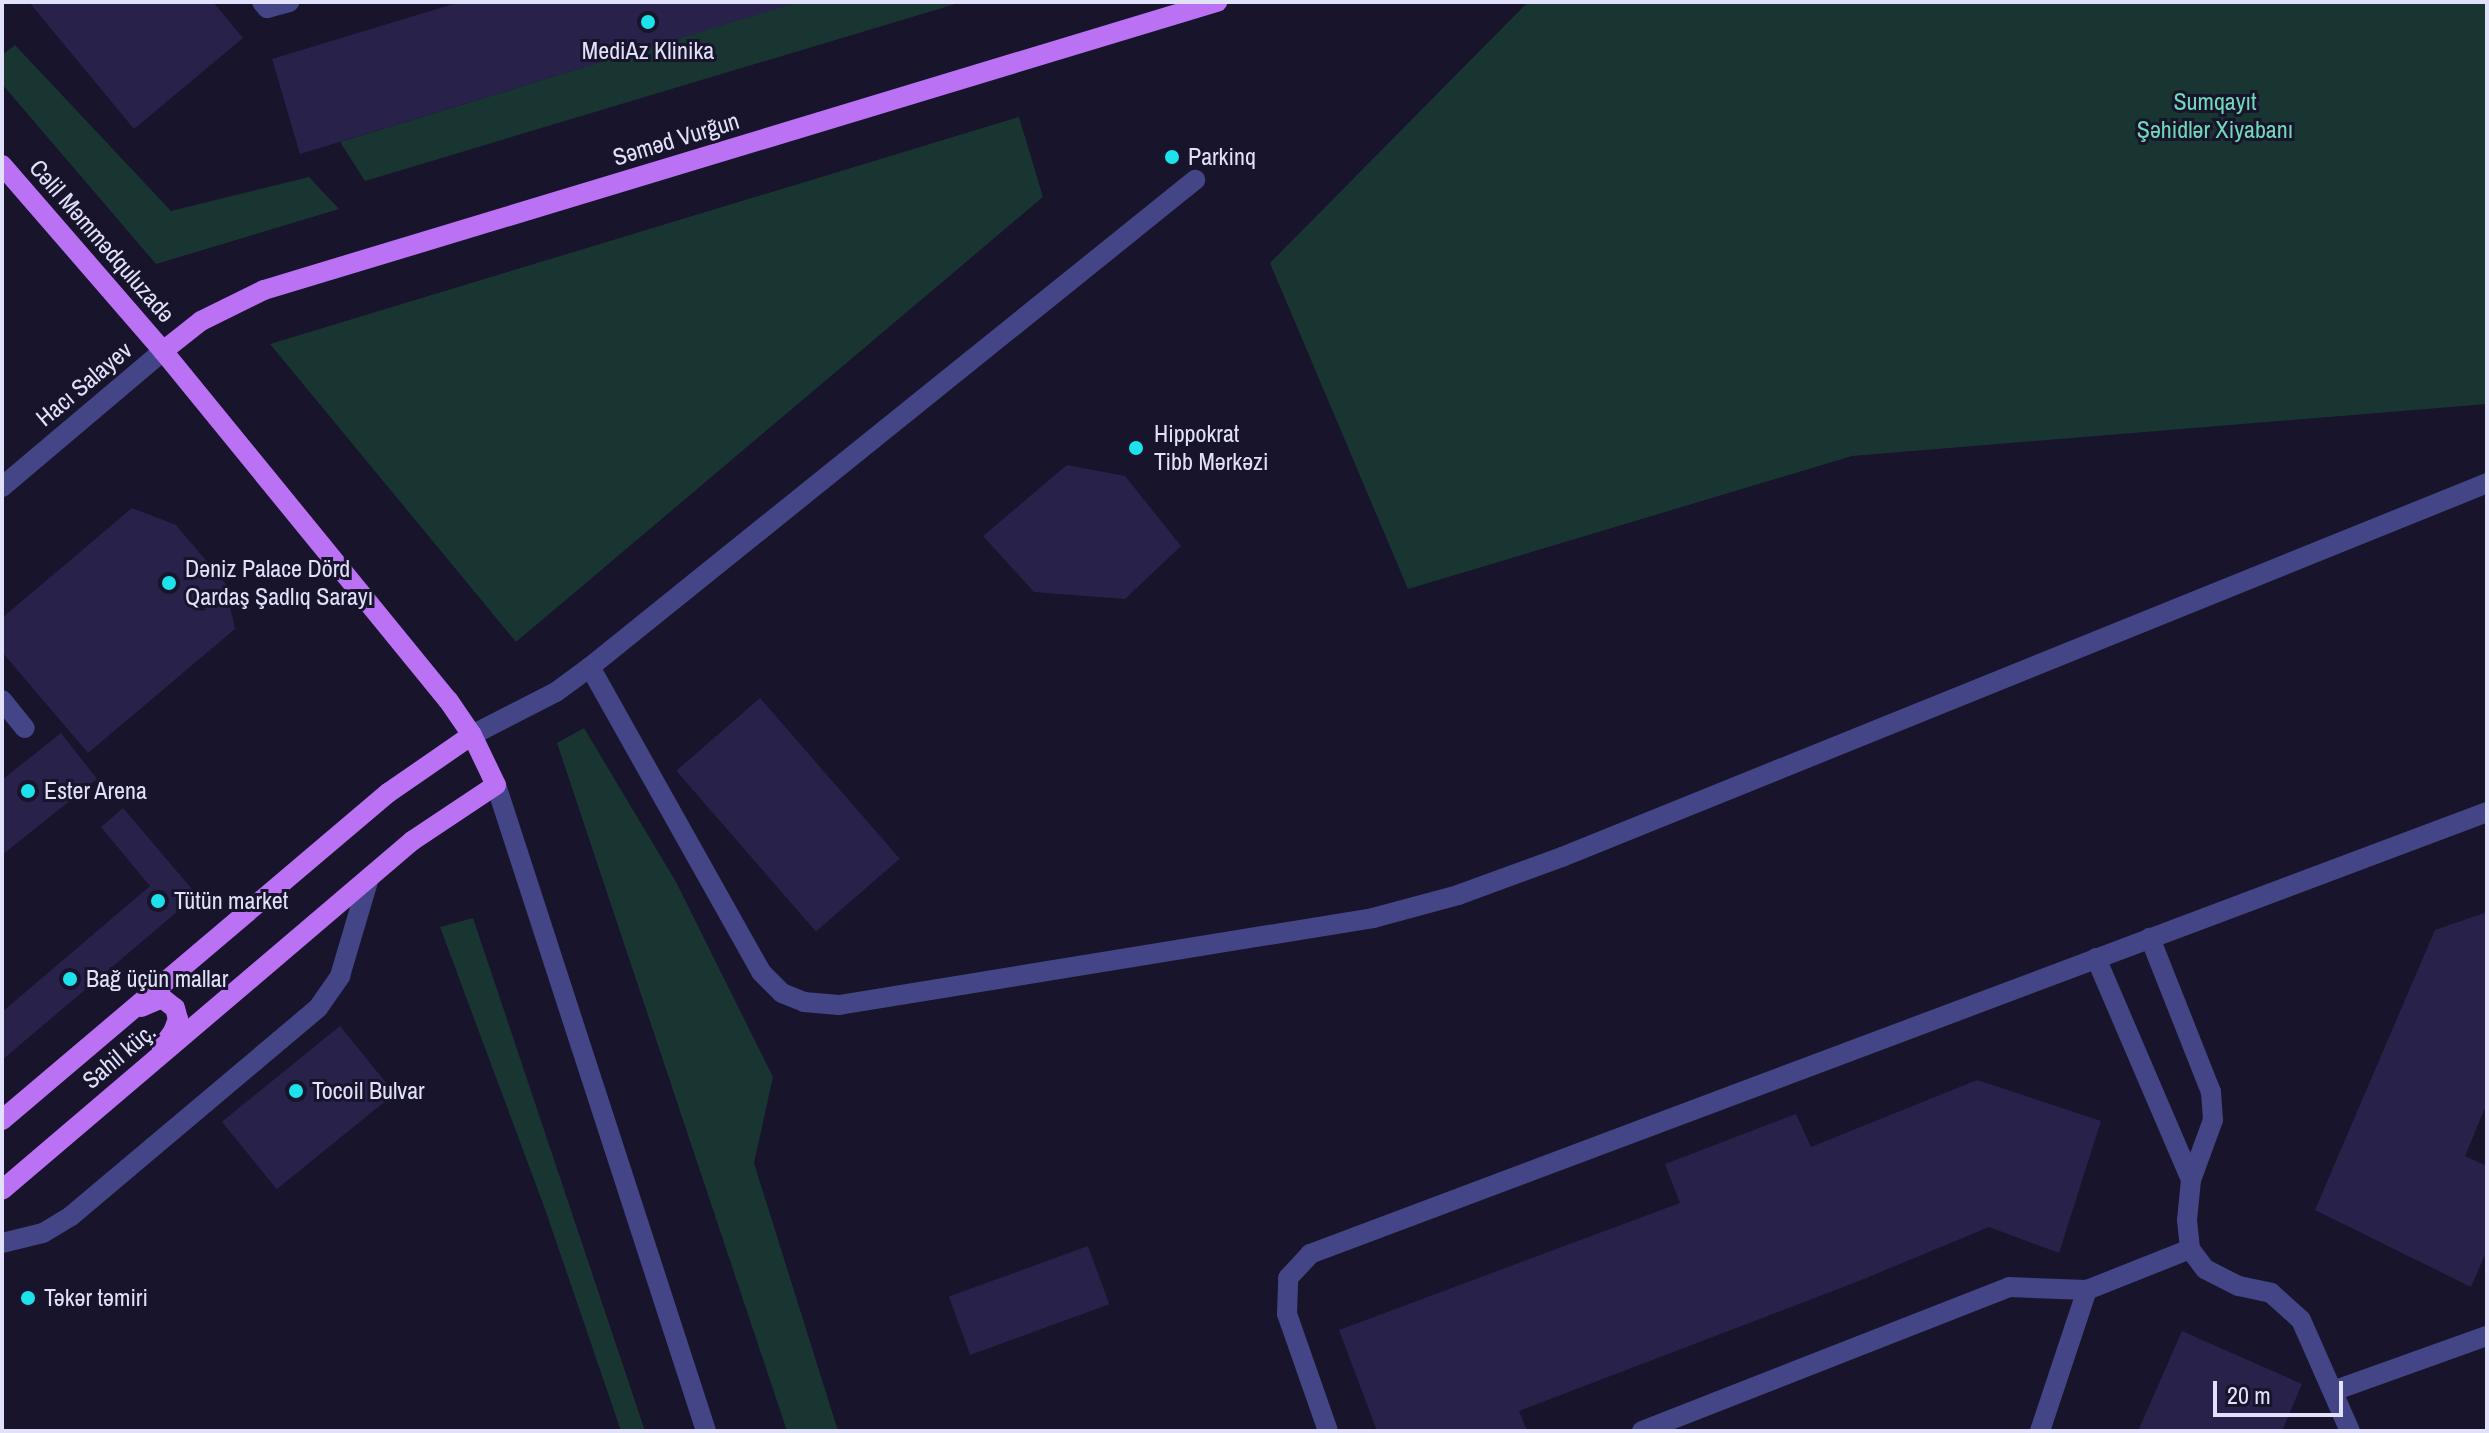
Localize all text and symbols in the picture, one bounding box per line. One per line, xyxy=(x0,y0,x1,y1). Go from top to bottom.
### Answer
marker: MediAz Klinika xyxy=(637,11,659,33)
place label: MediAz Klinika xyxy=(582,37,714,65)
park label: Sumqayıt Şəhidlər Xiyabanı xyxy=(2137,88,2293,144)
street label: Səməd Vurğun xyxy=(609,106,743,172)
place label: Parkinq xyxy=(1188,143,1256,171)
marker: Parkinq xyxy=(1163,148,1181,166)
street label: Cəlil Məmmədquluzadə xyxy=(23,154,181,328)
street label: Hacı Salayev xyxy=(30,336,138,432)
place label: Hippokrat Tibb Mərkəzi xyxy=(1154,420,1268,476)
marker: Hippokrat Tibb Mərkəzi xyxy=(1125,437,1147,459)
place label: Dəniz Palace Dörd Qardaş Şadlıq Sarayı xyxy=(185,555,373,611)
marker: Dəniz Palace Dörd Qardaş Şadlıq Sarayı xyxy=(160,574,178,592)
place label: Ester Arena xyxy=(44,777,148,805)
marker: Ester Arena xyxy=(19,782,37,800)
place label: Tütün market xyxy=(174,887,288,915)
marker: Tütün market xyxy=(149,892,167,910)
place label: Bağ üçün mallar xyxy=(86,965,228,993)
marker: Bağ üçün mallar xyxy=(61,970,79,988)
street label: Sahil küç. xyxy=(77,1017,161,1095)
place label: Tocoil Bulvar xyxy=(312,1077,425,1105)
marker: Tocoil Bulvar xyxy=(287,1082,305,1100)
place label: Təkər təmiri xyxy=(44,1284,148,1312)
marker: Təkər təmiri xyxy=(19,1289,37,1307)
scale bar xyxy=(2217,1365,2347,1415)
text: 20 m xyxy=(2227,1379,2271,1411)

